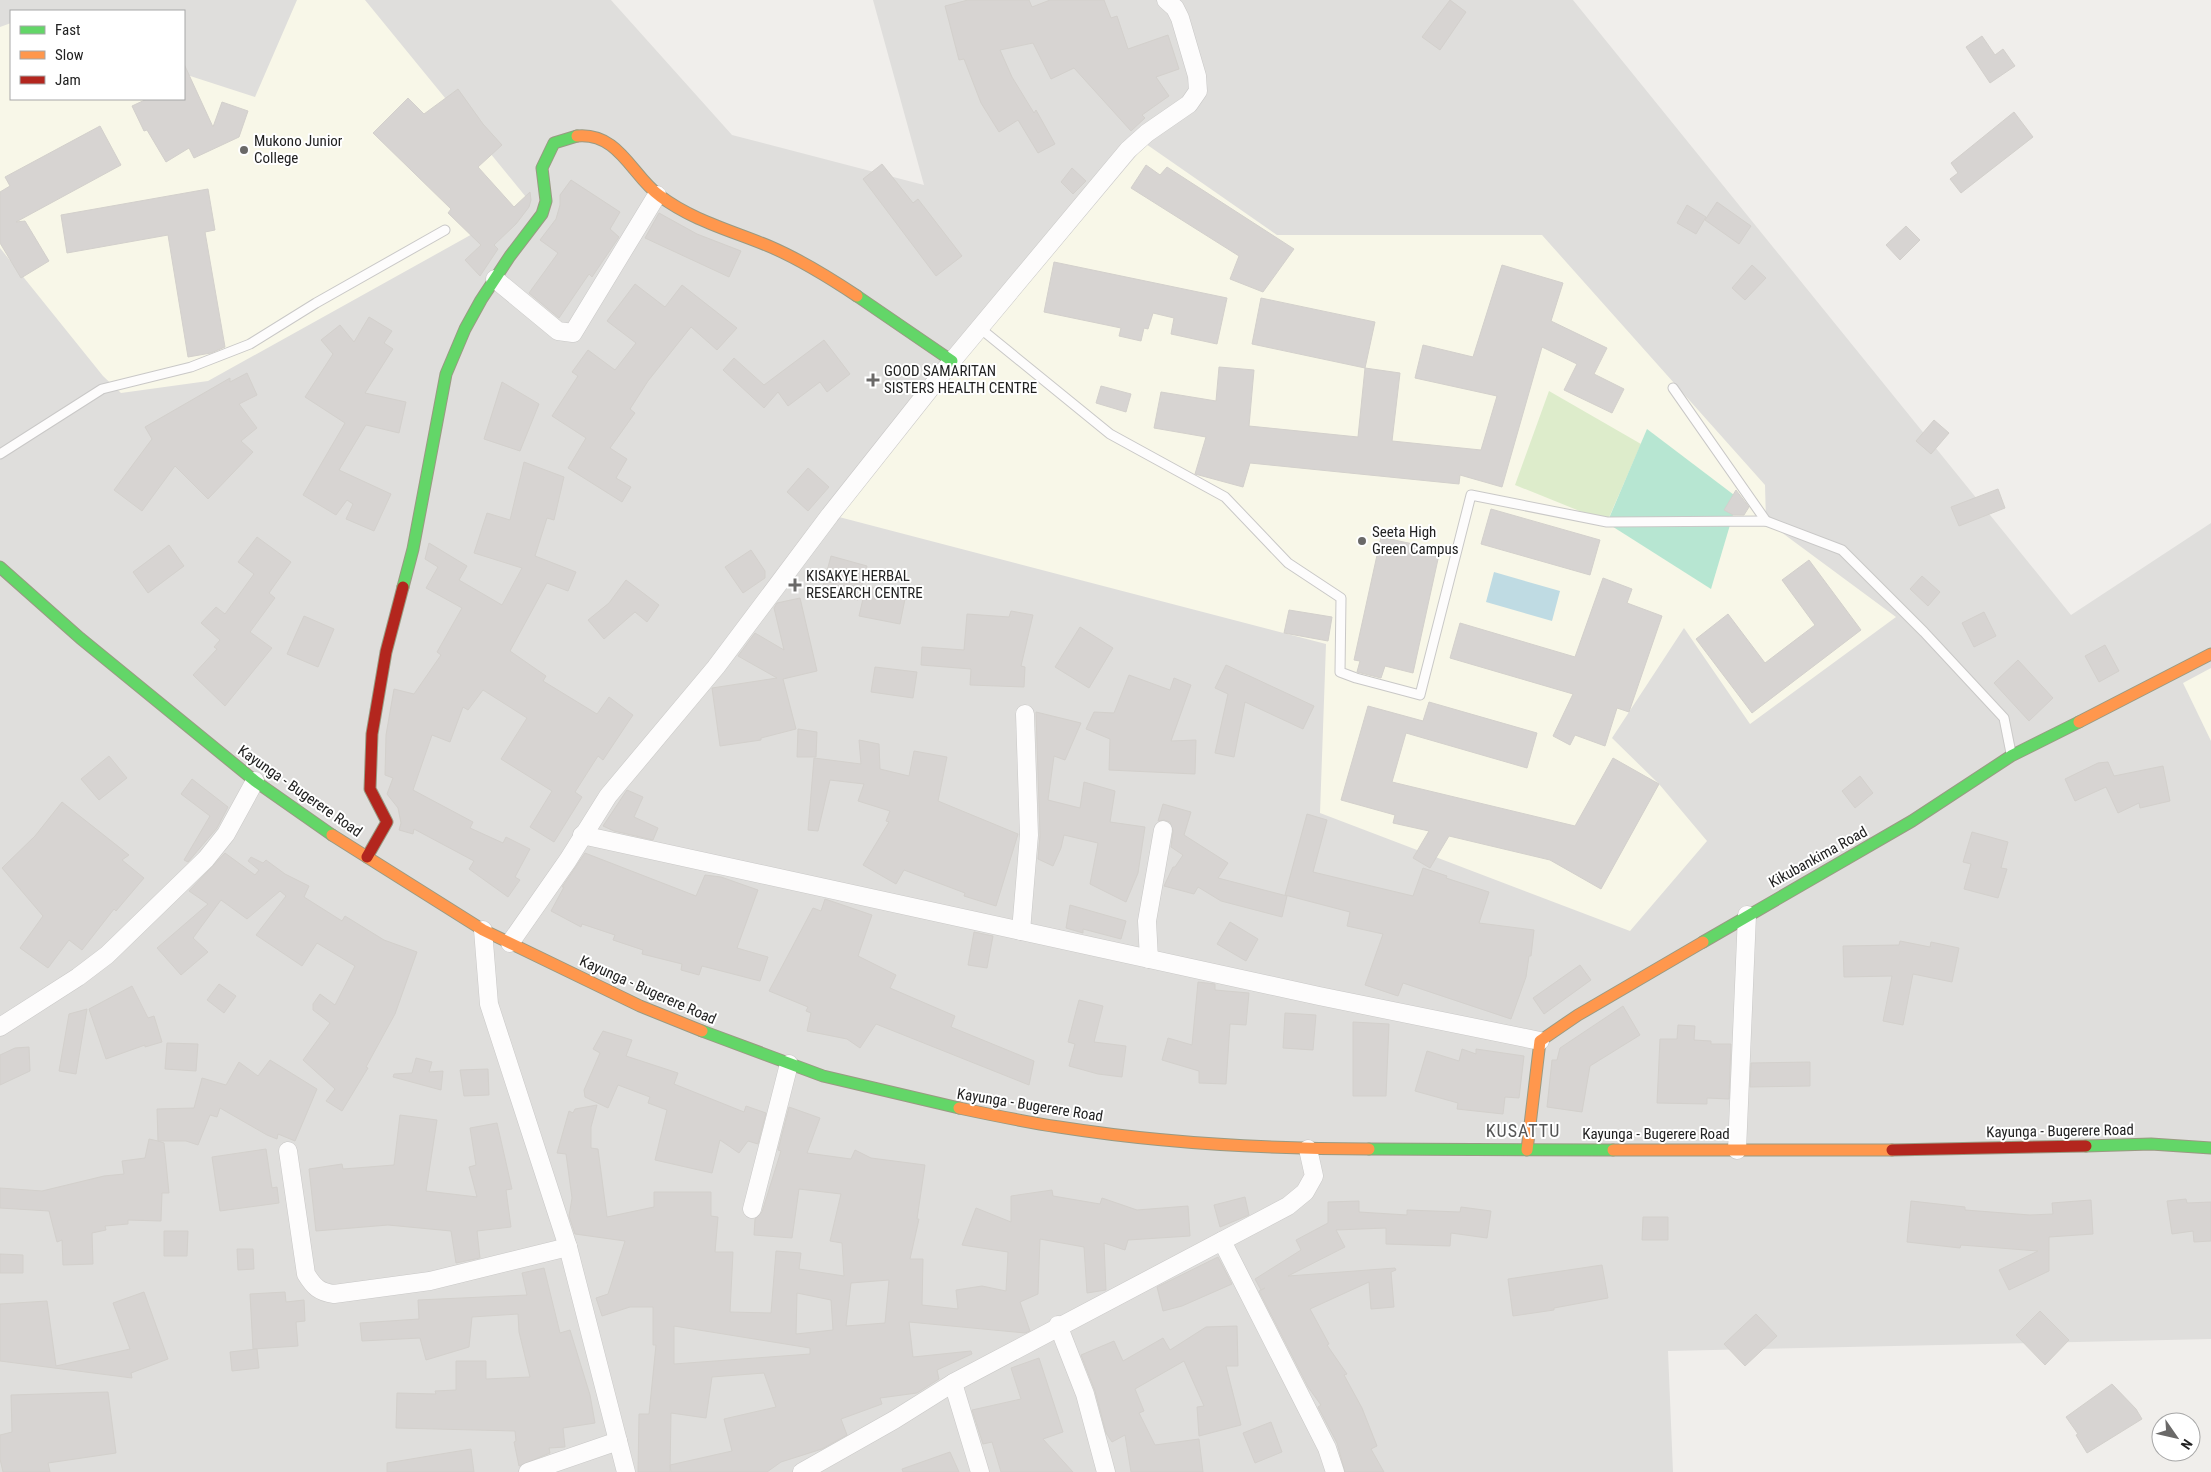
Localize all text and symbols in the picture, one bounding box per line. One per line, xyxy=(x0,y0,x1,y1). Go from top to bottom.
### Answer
legend xyxy=(10,10,185,100)
text: Fast xyxy=(55,21,80,39)
text: Slow xyxy=(55,46,84,64)
text: Jam xyxy=(55,71,81,89)
place label: Mukono Junior College xyxy=(254,132,343,167)
marker: Mukono Junior College xyxy=(238,144,250,156)
place label: GOOD SAMARITAN SISTERS HEALTH CENTRE xyxy=(884,362,1037,397)
marker: GOOD SAMARITAN SISTERS HEALTH CENTRE xyxy=(866,373,880,387)
place label: Seeta High Green Campus xyxy=(1372,523,1459,558)
marker: Seeta High Green Campus xyxy=(1356,535,1368,547)
place label: KISAKYE HERBAL RESEARCH CENTRE xyxy=(806,567,923,602)
marker: KISAKYE HERBAL RESEARCH CENTRE xyxy=(788,578,802,592)
street label: Kayunga - Bugerere Road xyxy=(234,741,366,841)
street label: Kikubankima Road xyxy=(1766,823,1870,891)
street label: Kayunga - Bugerere Road xyxy=(577,952,719,1028)
street label: Kayunga - Bugerere Road xyxy=(956,1085,1104,1125)
district label: KUSATTU xyxy=(1486,1120,1560,1141)
street label: Kayunga - Bugerere Road xyxy=(1986,1121,2134,1141)
street label: Kayunga - Bugerere Road xyxy=(1582,1125,1730,1143)
north arrow xyxy=(2151,1412,2201,1462)
text: N xyxy=(2178,1436,2196,1452)

